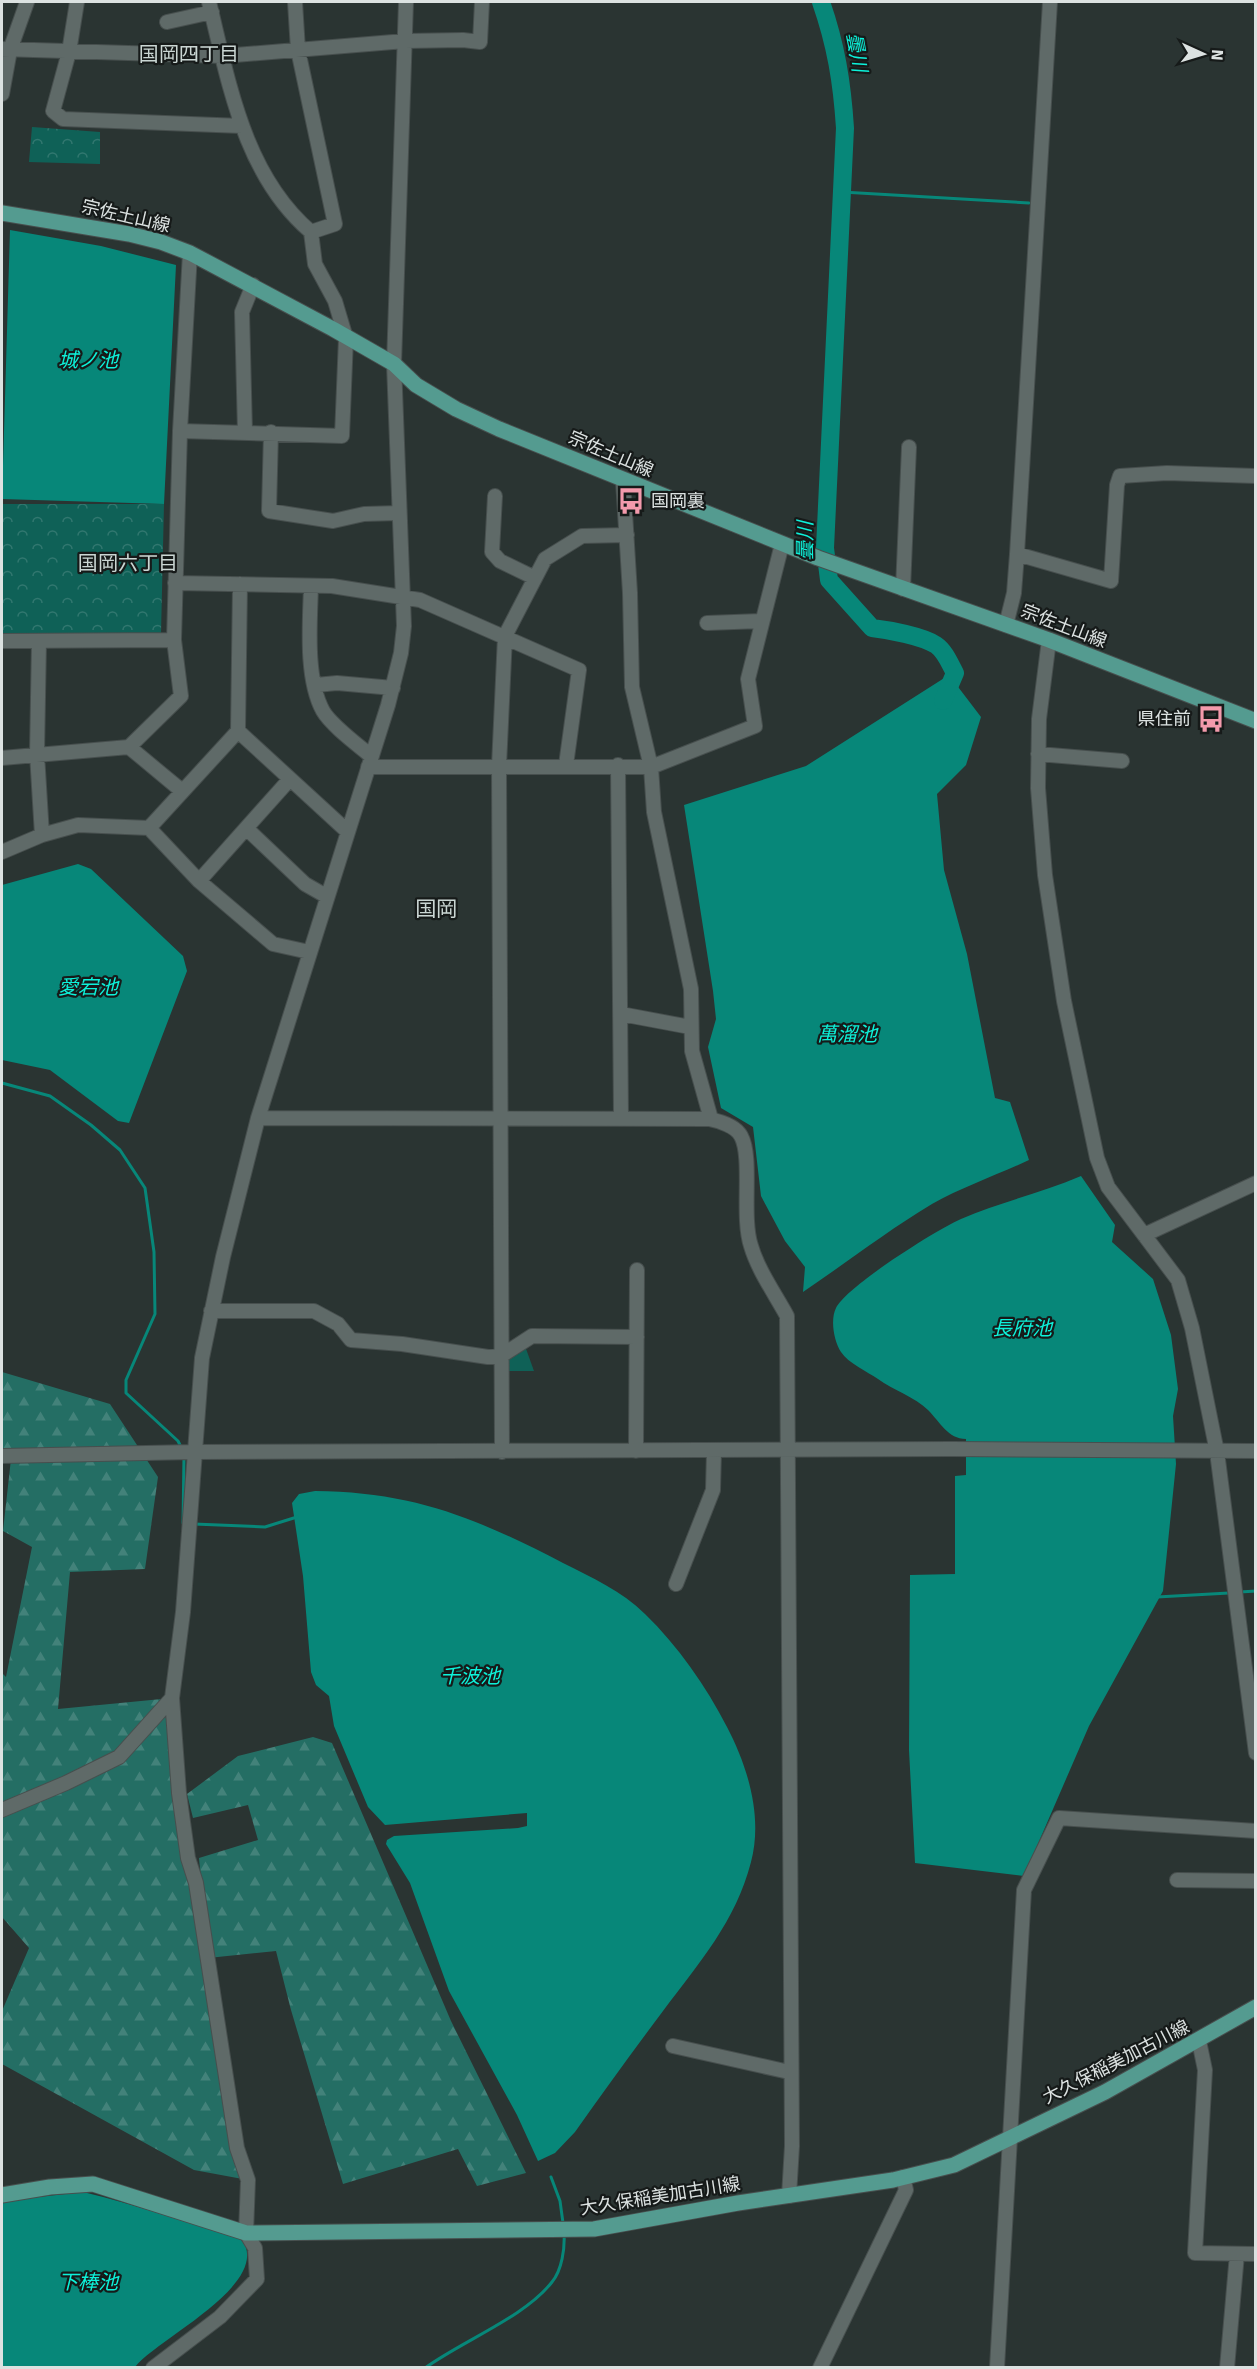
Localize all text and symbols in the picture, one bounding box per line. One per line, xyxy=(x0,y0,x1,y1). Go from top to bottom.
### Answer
north arrow xyxy=(1173,24,1233,84)
water label: 曇川 xyxy=(841,30,873,76)
district label: 国岡四丁目 xyxy=(139,42,239,67)
text: N xyxy=(1207,49,1227,61)
street label: 宗佐土山線 xyxy=(80,195,172,237)
water label: 城ノ池 xyxy=(58,348,120,373)
street label: 宗佐土山線 xyxy=(565,426,657,482)
bus stop icon: 国岡裏 xyxy=(616,486,646,516)
place label: 国岡裏 xyxy=(651,490,705,512)
water label: 曇川 xyxy=(793,519,818,561)
district label: 国岡六丁目 xyxy=(78,551,178,576)
street label: 宗佐土山線 xyxy=(1018,600,1110,652)
bus stop icon: 県住前 xyxy=(1196,704,1226,734)
place label: 県住前 xyxy=(1137,708,1191,730)
district label: 国岡 xyxy=(415,896,457,922)
water label: 愛宕池 xyxy=(58,975,120,1000)
water label: 萬溜池 xyxy=(817,1022,879,1047)
water label: 長府池 xyxy=(992,1316,1054,1341)
water label: 千波池 xyxy=(440,1664,502,1689)
street label: 大久保稲美加古川線 xyxy=(1039,2015,1193,2109)
street label: 大久保稲美加古川線 xyxy=(578,2172,742,2220)
water label: 下棒池 xyxy=(58,2270,120,2295)

